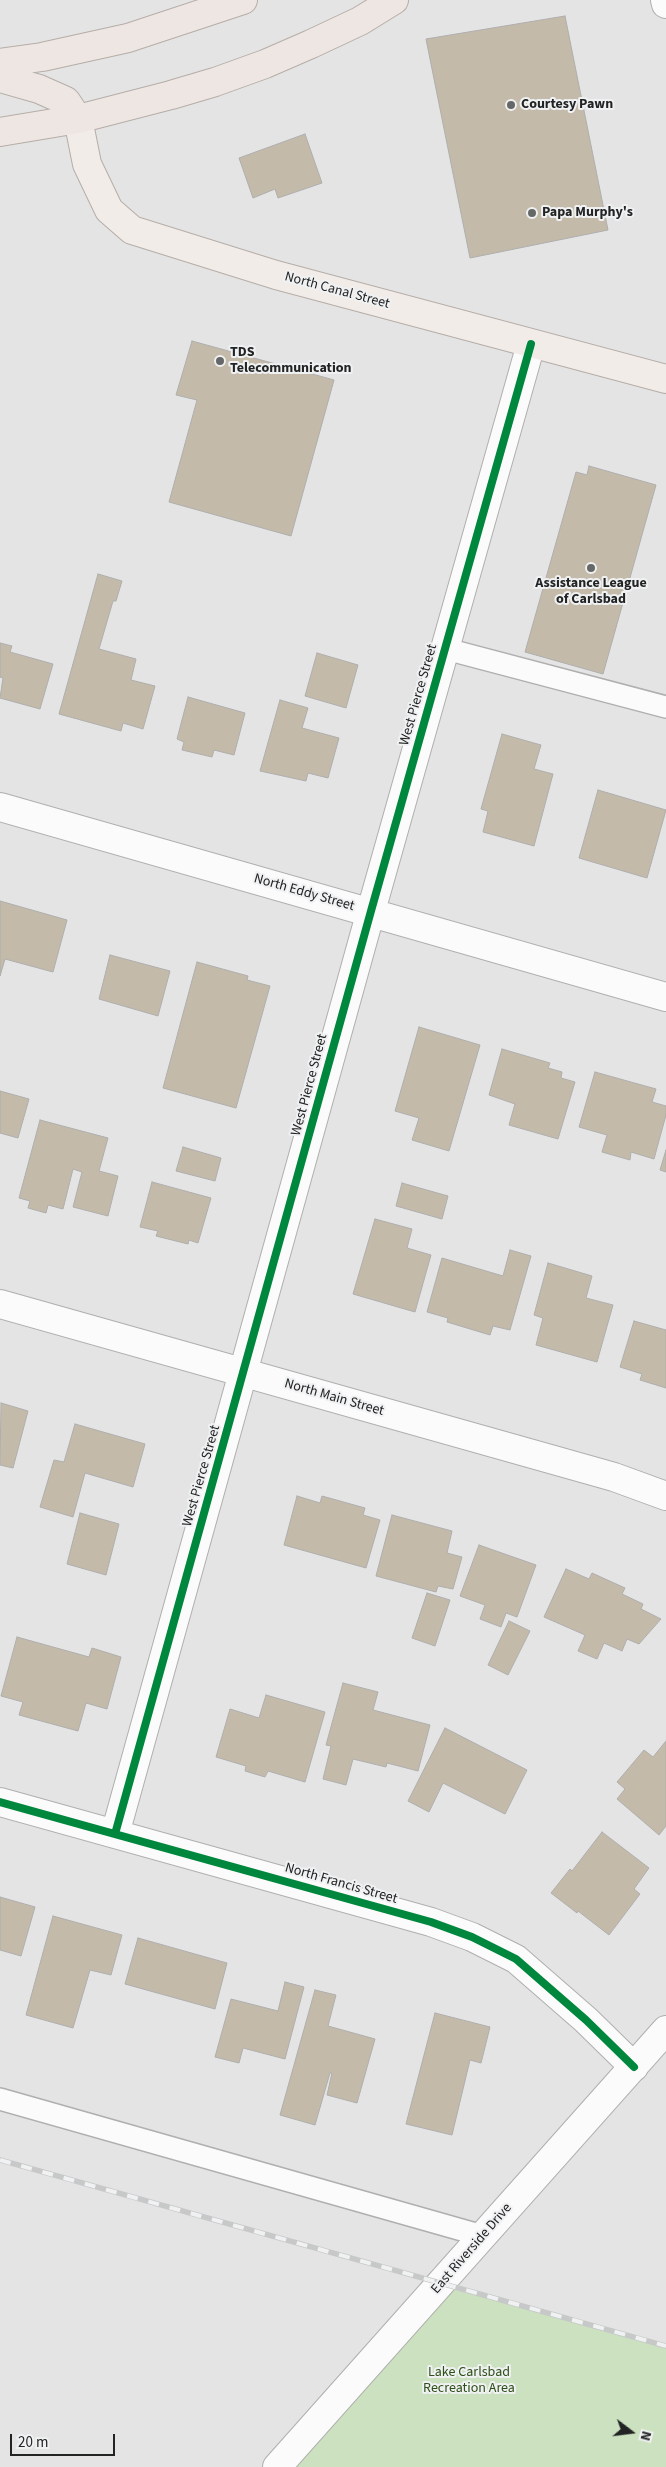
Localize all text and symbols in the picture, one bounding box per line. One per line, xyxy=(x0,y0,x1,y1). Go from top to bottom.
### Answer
place label: Courtesy Pawn xyxy=(521,97,613,113)
marker: Courtesy Pawn xyxy=(505,99,517,111)
place label: Papa Murphy's xyxy=(542,205,633,221)
marker: Papa Murphy's xyxy=(526,207,538,219)
street label: North Canal Street xyxy=(283,269,391,313)
place label: TDS Telecommunication xyxy=(230,345,352,378)
marker: TDS Telecommunication xyxy=(214,355,226,367)
marker: Assistance League of Carlsbad xyxy=(585,562,597,574)
place label: Assistance League of Carlsbad xyxy=(535,576,647,608)
street label: West Pierce Street xyxy=(396,642,442,748)
street label: North Eddy Street xyxy=(252,871,356,915)
street label: West Pierce Street xyxy=(288,1032,332,1138)
street label: North Main Street xyxy=(282,1376,386,1420)
street label: West Pierce Street xyxy=(179,1423,225,1529)
street label: North Francis Street xyxy=(283,1860,399,1908)
street label: East Riverside Drive xyxy=(428,2200,516,2298)
park label: Lake Carlsbad Recreation Area xyxy=(423,2365,515,2398)
north arrow xyxy=(606,2407,656,2457)
scale bar xyxy=(12,2424,118,2456)
text: N xyxy=(635,2429,656,2443)
text: 20 m xyxy=(18,2432,48,2453)

